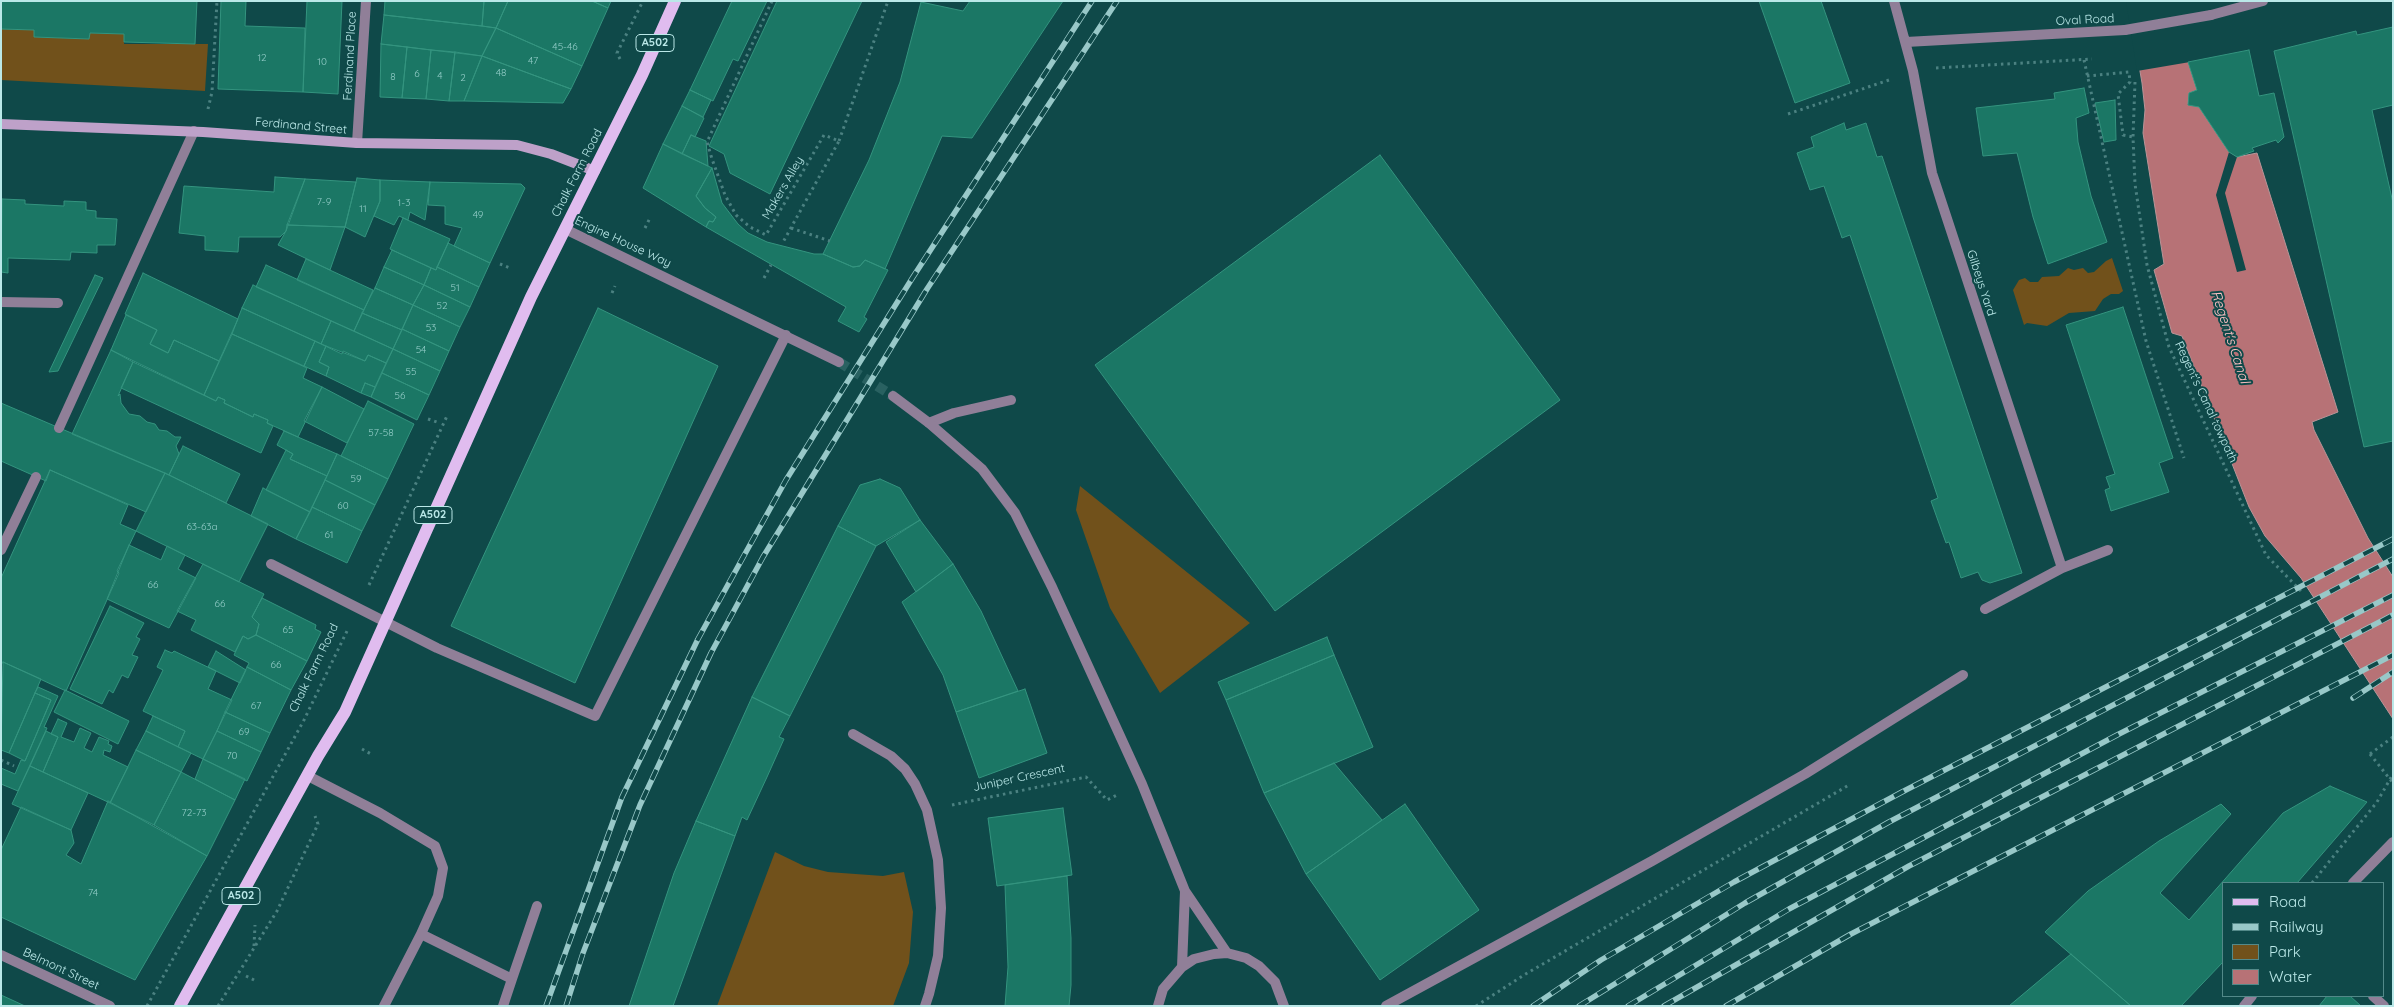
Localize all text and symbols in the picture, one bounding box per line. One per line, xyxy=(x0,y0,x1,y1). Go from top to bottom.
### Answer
street label: Ferdinand Place xyxy=(340,11,360,101)
street label: Oval Road xyxy=(2055,11,2115,29)
road number: A502 xyxy=(636,34,674,52)
house number: 45-46 xyxy=(552,41,578,53)
house number: 12 xyxy=(257,52,267,64)
house number: 47 xyxy=(528,55,538,67)
house number: 10 xyxy=(317,56,327,68)
house number: 48 xyxy=(496,67,506,79)
house number: 6 xyxy=(414,68,420,80)
house number: 4 xyxy=(437,70,443,82)
house number: 8 xyxy=(390,71,396,83)
house number: 2 xyxy=(460,72,466,84)
street label: Ferdinand Street xyxy=(255,115,347,137)
street label: Chalk Farm Road xyxy=(549,127,605,219)
street label: Makers Alley xyxy=(759,154,807,222)
house number: 7-9 xyxy=(317,196,331,208)
house number: 1-3 xyxy=(398,197,410,209)
house number: 11 xyxy=(359,203,367,215)
house number: 49 xyxy=(473,209,483,221)
street label: Engine House Way xyxy=(572,213,674,271)
street label: Gilbeys Yard xyxy=(1964,248,1998,318)
house number: 51 xyxy=(450,282,460,294)
water label: Regent's Canal xyxy=(2207,288,2253,386)
house number: 52 xyxy=(437,300,447,312)
house number: 53 xyxy=(426,322,436,334)
street label: Regent's Canal towpath xyxy=(2172,339,2240,465)
house number: 54 xyxy=(416,344,426,356)
house number: 55 xyxy=(406,366,416,378)
house number: 56 xyxy=(395,390,405,402)
house number: 57-58 xyxy=(368,427,394,439)
house number: 59 xyxy=(350,473,362,485)
house number: 60 xyxy=(337,500,349,512)
road number: A502 xyxy=(414,506,452,524)
house number: 63-63a xyxy=(186,521,218,533)
house number: 61 xyxy=(324,529,334,541)
house number: 66 xyxy=(148,579,158,591)
house number: 66 xyxy=(215,598,225,610)
street label: Chalk Farm Road xyxy=(286,621,342,715)
house number: 65 xyxy=(283,624,293,636)
house number: 66 xyxy=(271,659,281,671)
house number: 67 xyxy=(251,700,261,712)
house number: 69 xyxy=(239,726,249,738)
house number: 70 xyxy=(226,750,238,762)
street label: Juniper Crescent xyxy=(972,761,1066,795)
house number: 72-73 xyxy=(182,807,206,819)
legend xyxy=(2222,882,2384,997)
house number: 74 xyxy=(88,887,98,899)
road number: A502 xyxy=(222,888,260,904)
text: Road xyxy=(2269,892,2306,911)
text: Railway xyxy=(2269,917,2324,936)
text: Park xyxy=(2269,942,2301,961)
street label: Belmont Street xyxy=(21,945,101,993)
text: Water xyxy=(2269,967,2312,986)

